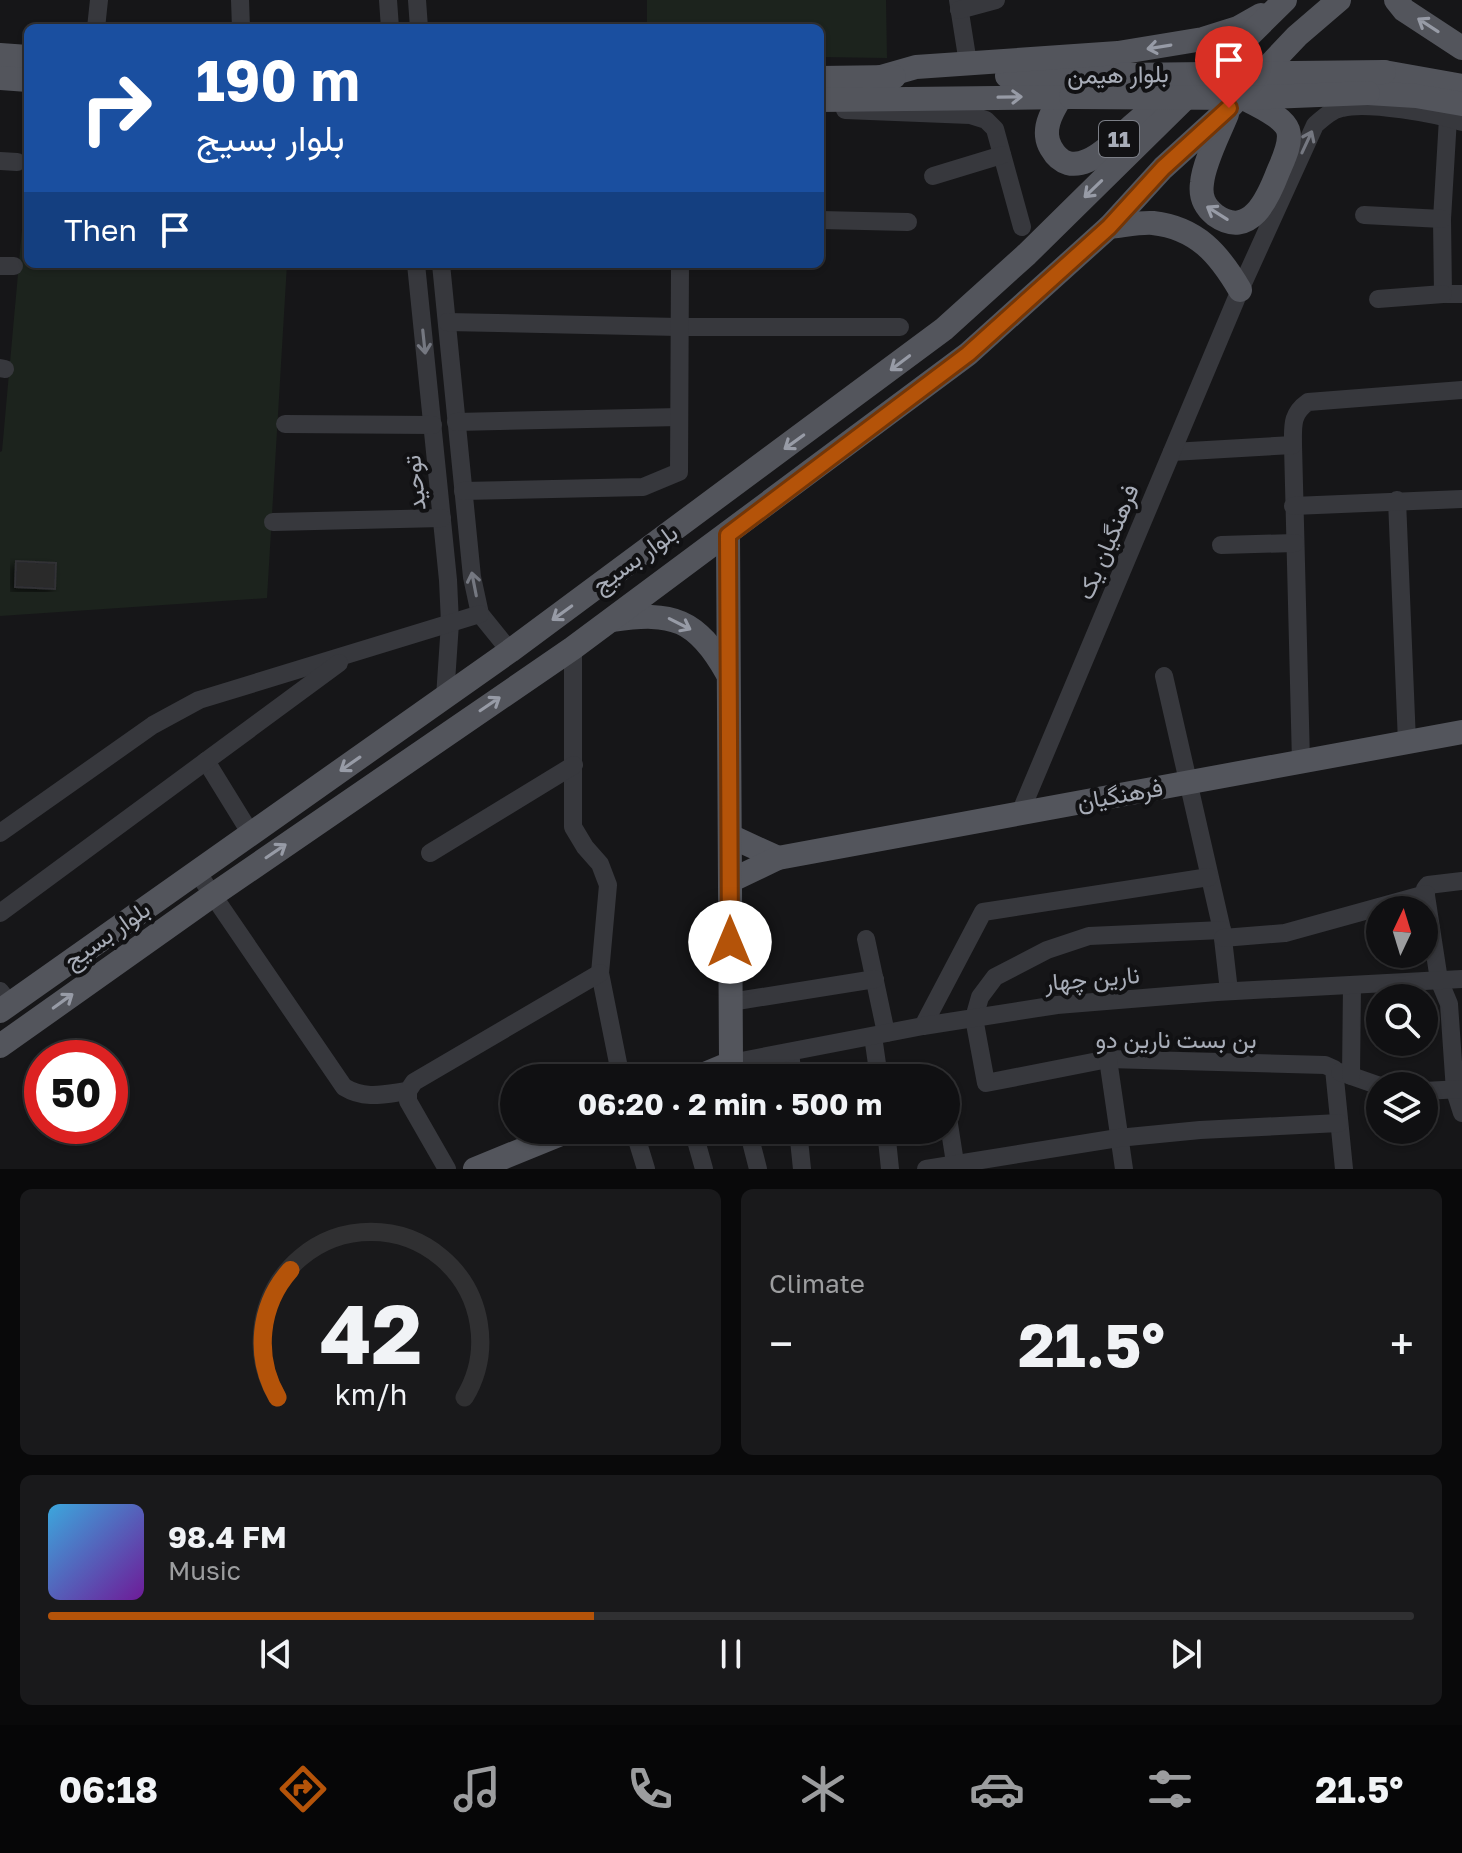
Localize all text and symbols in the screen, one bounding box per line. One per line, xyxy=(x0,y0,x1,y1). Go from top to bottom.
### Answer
one-way arrow xyxy=(1417,17,1440,33)
pin xyxy=(1195,26,1263,108)
icon: arrive xyxy=(1207,38,1251,82)
one-way arrow xyxy=(1147,40,1172,55)
text: 190 m xyxy=(196,46,360,113)
icon: right xyxy=(64,56,168,160)
street label: بلوار هیمن xyxy=(1067,58,1169,91)
one-way arrow xyxy=(996,90,1023,105)
text: بلوار بسیج xyxy=(196,116,345,159)
road number: 11 xyxy=(1099,121,1139,157)
one-way arrow xyxy=(1300,130,1315,154)
one-way arrow xyxy=(1084,179,1103,198)
one-way arrow xyxy=(1207,205,1229,222)
icon: arrive xyxy=(153,208,197,252)
text: Then xyxy=(64,212,137,248)
one-way arrow xyxy=(417,328,432,355)
one-way arrow xyxy=(890,354,911,371)
one-way arrow xyxy=(784,433,805,450)
street label: توحید xyxy=(396,454,433,512)
street label: فرهنگیان یک xyxy=(1069,479,1146,604)
street label: بلوار بسیج xyxy=(586,517,685,602)
one-way arrow xyxy=(465,572,480,598)
one-way arrow xyxy=(552,604,573,621)
one-way arrow xyxy=(668,617,692,633)
one-way arrow xyxy=(479,696,501,713)
one-way arrow xyxy=(340,756,362,772)
street label: فرهنگیان xyxy=(1075,772,1165,817)
one-way arrow xyxy=(264,843,286,859)
street label: بلوار بسیج xyxy=(57,893,157,977)
north arrow xyxy=(1366,896,1438,968)
map controls xyxy=(1366,896,1438,1144)
position arrow xyxy=(688,900,772,984)
street label: نارین چهار xyxy=(1042,959,1141,999)
button: search xyxy=(1366,984,1438,1056)
one-way arrow xyxy=(52,993,74,1009)
street label: بن بست نارین دو xyxy=(1095,1024,1257,1055)
speed limit sign: 50 xyxy=(24,1040,128,1144)
button: layers xyxy=(1366,1072,1438,1144)
text: 06:20 · 2 min · 500 m xyxy=(578,1086,882,1122)
text: Climate xyxy=(769,1268,865,1299)
text: 42 xyxy=(319,1282,422,1382)
text: 21.5° xyxy=(1018,1308,1165,1380)
text: − xyxy=(769,1317,793,1370)
text: + xyxy=(1390,1317,1414,1370)
text: km/h xyxy=(334,1377,407,1411)
text: 98.4 FM xyxy=(168,1519,287,1555)
text: Music xyxy=(168,1555,241,1586)
icon: previous xyxy=(254,1632,298,1676)
icon: pause xyxy=(709,1632,753,1676)
icon: next xyxy=(1164,1632,1208,1676)
icon: directions xyxy=(275,1761,331,1817)
icon: music xyxy=(449,1761,505,1817)
icon: phone xyxy=(622,1761,678,1817)
icon: climate xyxy=(795,1761,851,1817)
icon: car xyxy=(969,1761,1025,1817)
icon: filters xyxy=(1142,1761,1198,1817)
text: 06:18 xyxy=(59,1768,158,1811)
text: 21.5° xyxy=(1315,1768,1403,1811)

